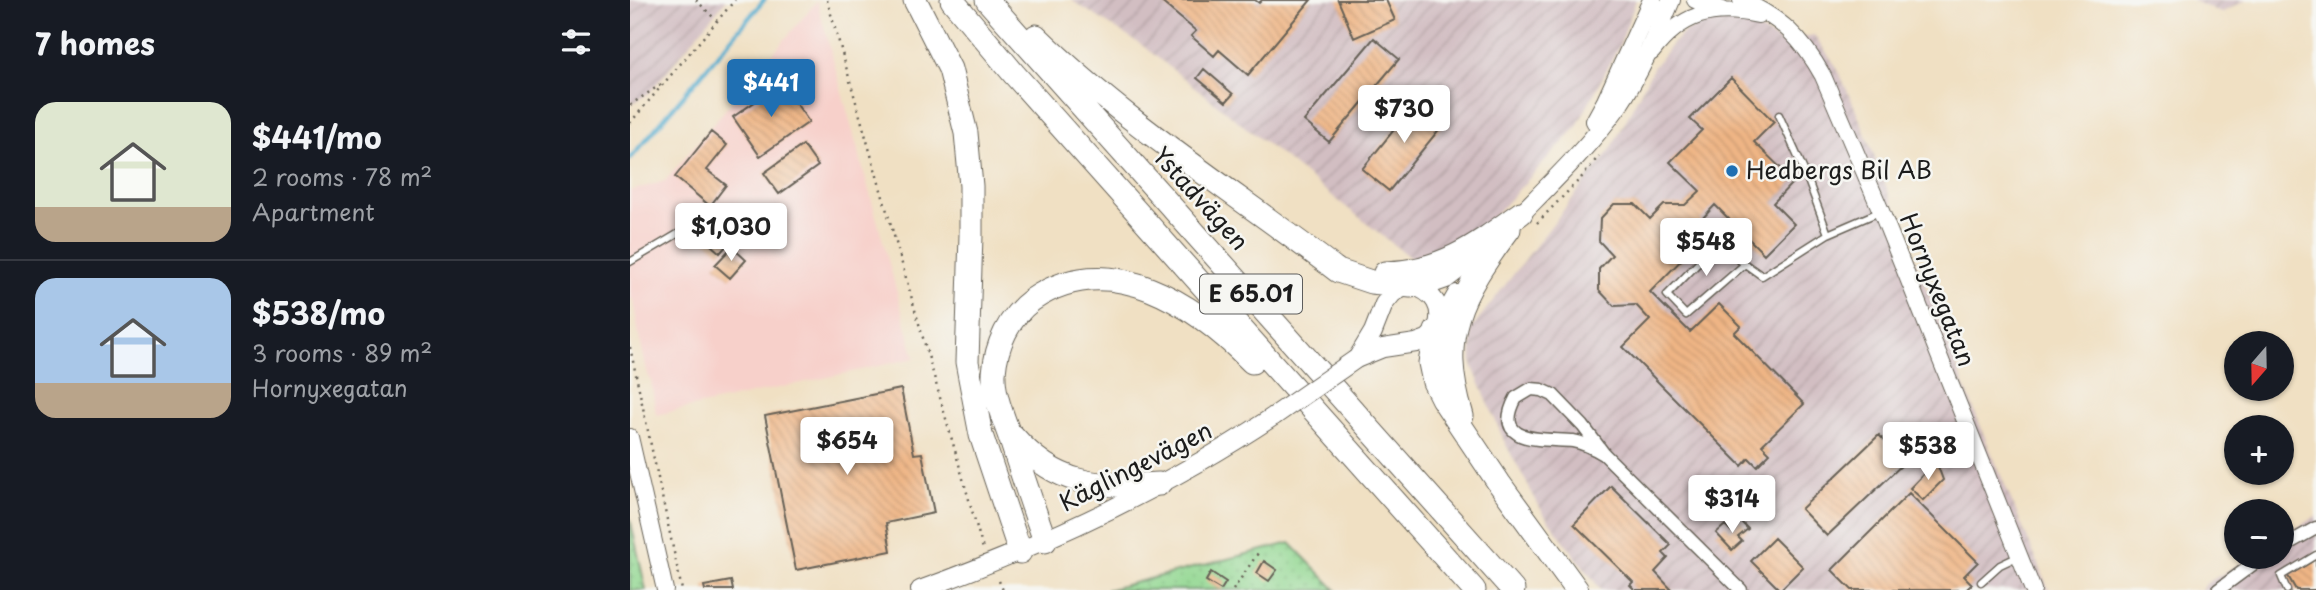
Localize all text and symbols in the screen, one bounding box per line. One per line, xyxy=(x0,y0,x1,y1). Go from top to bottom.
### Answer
text: 7 homes xyxy=(35,20,155,65)
icon: filters xyxy=(557,23,595,61)
pin: $441 xyxy=(730,60,812,119)
text: $441 xyxy=(743,64,799,99)
pin: $730 xyxy=(1363,86,1445,145)
text: $730 xyxy=(1374,90,1434,125)
text: $441/mo xyxy=(252,114,382,159)
icon: home xyxy=(91,130,175,214)
street label: Ystadvägen xyxy=(1145,138,1258,258)
place label: Hedbergs Bil AB xyxy=(1746,151,1932,187)
text: 2 rooms · 78 m² xyxy=(252,159,432,194)
marker: Hedbergs Bil AB xyxy=(1724,163,1740,179)
text: Apartment xyxy=(252,194,375,229)
pin: $1,030 xyxy=(674,204,788,263)
street label: Hornyxegatan xyxy=(1892,207,1986,371)
text: $1,030 xyxy=(691,208,771,243)
pin: $548 xyxy=(1665,218,1747,278)
text: $548 xyxy=(1676,223,1736,258)
road number: E 65.01 xyxy=(1200,274,1302,314)
text: $538/mo xyxy=(252,290,385,335)
icon: home xyxy=(91,306,175,390)
north arrow xyxy=(2224,331,2294,401)
map controls xyxy=(2224,331,2294,569)
text: 3 rooms · 89 m² xyxy=(252,335,432,370)
text: Hornyxegatan xyxy=(252,370,408,405)
street label: Käglingevägen xyxy=(1052,411,1218,519)
button: + xyxy=(2224,415,2294,485)
pin: $654 xyxy=(806,418,888,477)
text: $654 xyxy=(816,422,878,457)
pin: $538 xyxy=(1887,422,1969,482)
text: $538 xyxy=(1899,427,1957,462)
pin: $314 xyxy=(1691,476,1773,535)
text: $314 xyxy=(1704,480,1760,515)
button: − xyxy=(2224,499,2294,569)

